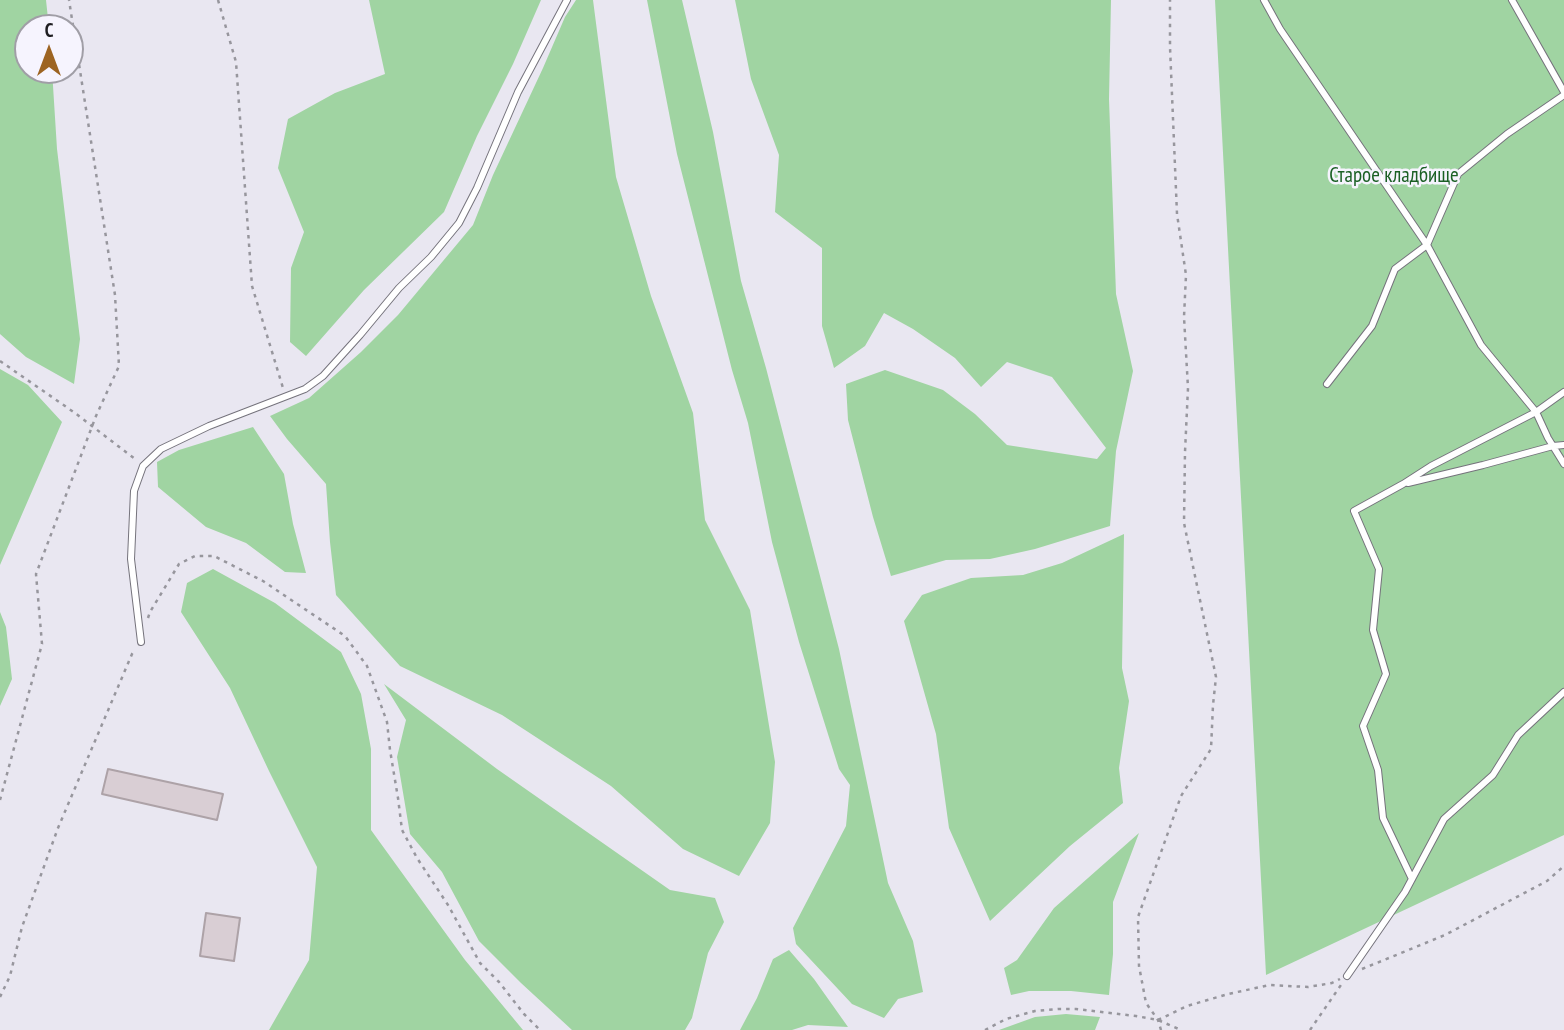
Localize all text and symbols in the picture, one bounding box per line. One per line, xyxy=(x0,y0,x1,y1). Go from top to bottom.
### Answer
north arrow xyxy=(14,14,84,84)
text: С xyxy=(45,18,53,42)
park label: Старое кладбище xyxy=(1329,163,1459,189)

